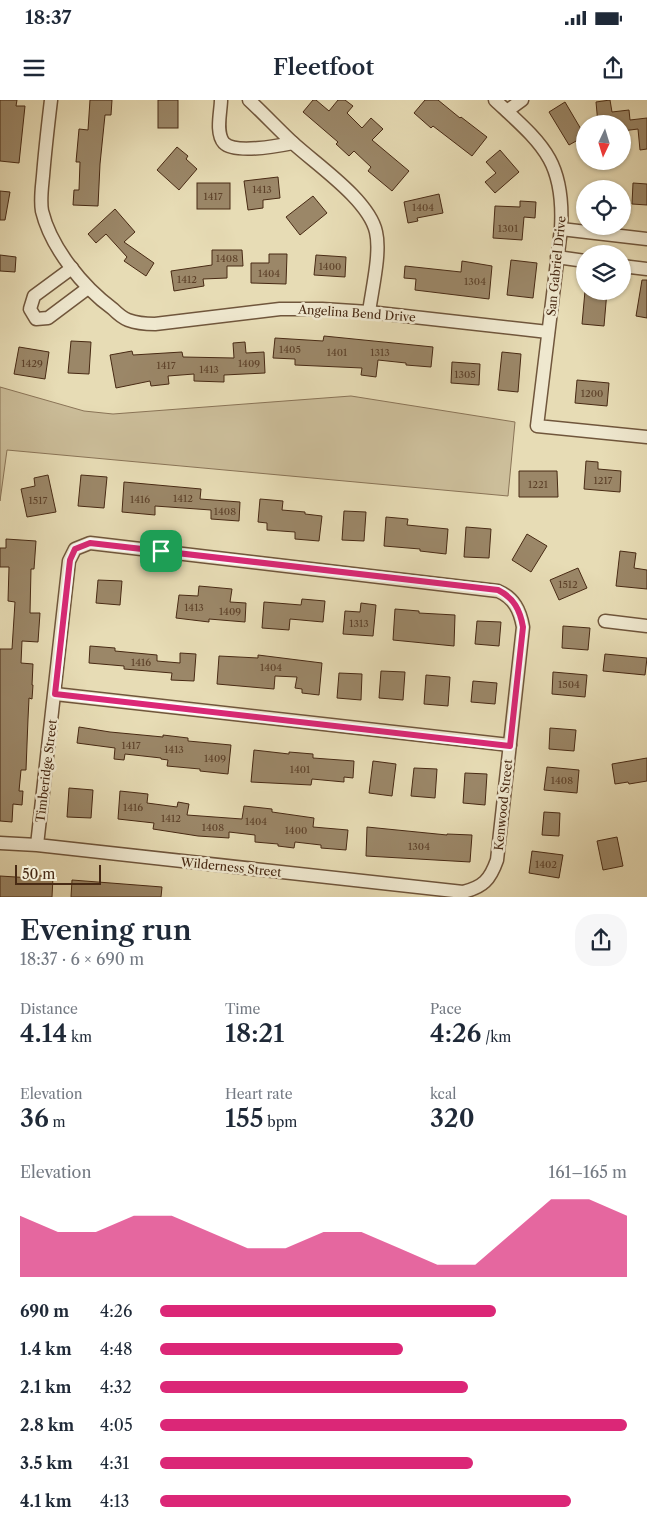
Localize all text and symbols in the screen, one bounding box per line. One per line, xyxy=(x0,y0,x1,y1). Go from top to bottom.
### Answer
text: 18:37 xyxy=(25,6,72,29)
icon: menu xyxy=(20,54,48,82)
text: Fleetfoot xyxy=(273,54,374,81)
icon: share xyxy=(599,54,627,82)
north arrow xyxy=(576,115,631,170)
map controls xyxy=(576,115,631,300)
button: locate xyxy=(576,180,631,235)
house number: 1413 xyxy=(252,183,272,196)
house number: 1417 xyxy=(203,190,223,203)
house number: 1404 xyxy=(412,201,434,214)
street label: San Gabriel Drive xyxy=(543,215,569,317)
house number: 1301 xyxy=(498,222,519,235)
button: layers xyxy=(576,245,631,300)
house number: 1408 xyxy=(216,252,238,265)
house number: 1400 xyxy=(319,260,341,273)
house number: 1404 xyxy=(258,267,280,280)
house number: 1412 xyxy=(177,273,197,286)
house number: 1304 xyxy=(464,275,486,288)
street label: Angelina Bend Drive xyxy=(297,301,417,325)
house number: 1405 xyxy=(279,343,301,356)
house number: 1401 xyxy=(327,346,348,359)
house number: 1313 xyxy=(370,346,390,359)
house number: 1429 xyxy=(21,357,43,370)
house number: 1409 xyxy=(238,357,260,370)
house number: 1417 xyxy=(156,359,176,372)
house number: 1413 xyxy=(199,363,219,376)
house number: 1305 xyxy=(454,368,476,381)
house number: 1200 xyxy=(581,387,603,400)
house number: 1217 xyxy=(593,474,613,487)
house number: 1221 xyxy=(528,478,549,491)
house number: 1412 xyxy=(173,492,193,505)
house number: 1416 xyxy=(130,493,150,506)
house number: 1517 xyxy=(29,494,47,507)
house number: 1408 xyxy=(214,505,236,518)
pin xyxy=(140,530,182,572)
icon: arrive xyxy=(147,537,175,565)
house number: 1512 xyxy=(558,578,578,591)
house number: 1413 xyxy=(184,601,204,614)
house number: 1409 xyxy=(219,605,241,618)
house number: 1313 xyxy=(349,617,369,630)
house number: 1416 xyxy=(131,656,151,669)
house number: 1404 xyxy=(260,661,282,674)
house number: 1504 xyxy=(558,678,580,691)
street label: Timberidge Street xyxy=(32,718,60,823)
house number: 1417 xyxy=(121,739,141,752)
house number: 1413 xyxy=(164,743,184,756)
house number: 1409 xyxy=(204,752,226,765)
street label: Kenwood Street xyxy=(491,758,515,851)
house number: 1401 xyxy=(290,763,311,776)
house number: 1408 xyxy=(551,774,573,787)
house number: 1416 xyxy=(123,801,143,814)
house number: 1412 xyxy=(161,812,181,825)
house number: 1404 xyxy=(245,815,267,828)
house number: 1408 xyxy=(202,821,224,834)
house number: 1400 xyxy=(285,824,307,837)
house number: 1304 xyxy=(408,840,430,853)
street label: Wilderness Street xyxy=(179,854,283,880)
house number: 1402 xyxy=(535,858,557,871)
scale bar xyxy=(15,862,101,885)
text: 50 m xyxy=(22,865,55,883)
text: Evening run xyxy=(20,913,192,947)
button: share xyxy=(575,914,627,966)
text: 18:37 · 6 × 690 m xyxy=(20,949,144,969)
text: Distance xyxy=(20,1000,78,1018)
text: Time xyxy=(225,1000,260,1018)
text: Pace xyxy=(430,1000,462,1018)
text: 4.14 xyxy=(20,1018,67,1049)
text: 18:21 xyxy=(225,1018,284,1049)
text: 4:26 xyxy=(430,1018,481,1049)
text: km xyxy=(67,1028,92,1046)
text: /km xyxy=(481,1028,511,1046)
text: Elevation xyxy=(20,1085,83,1103)
text: Heart rate xyxy=(225,1085,292,1103)
text: kcal xyxy=(430,1085,456,1103)
text: 36 xyxy=(20,1103,49,1134)
text: 155 xyxy=(225,1103,263,1134)
text: 320 xyxy=(430,1103,475,1134)
text: m xyxy=(49,1113,66,1131)
text: bpm xyxy=(263,1113,297,1131)
text: Elevation xyxy=(20,1162,91,1182)
text: 161–165 m xyxy=(549,1162,627,1182)
text: 690 m xyxy=(20,1301,69,1321)
text: 4:26 xyxy=(100,1301,132,1321)
text: 1.4 km xyxy=(20,1339,72,1359)
text: 4:48 xyxy=(100,1339,132,1359)
text: 2.1 km xyxy=(20,1377,72,1397)
text: 4:32 xyxy=(100,1377,132,1397)
text: 2.8 km xyxy=(20,1415,74,1435)
text: 4:05 xyxy=(100,1415,133,1435)
text: 3.5 km xyxy=(20,1453,73,1473)
text: 4:31 xyxy=(100,1453,129,1473)
text: 4.1 km xyxy=(20,1491,72,1511)
text: 4:13 xyxy=(100,1491,129,1511)

